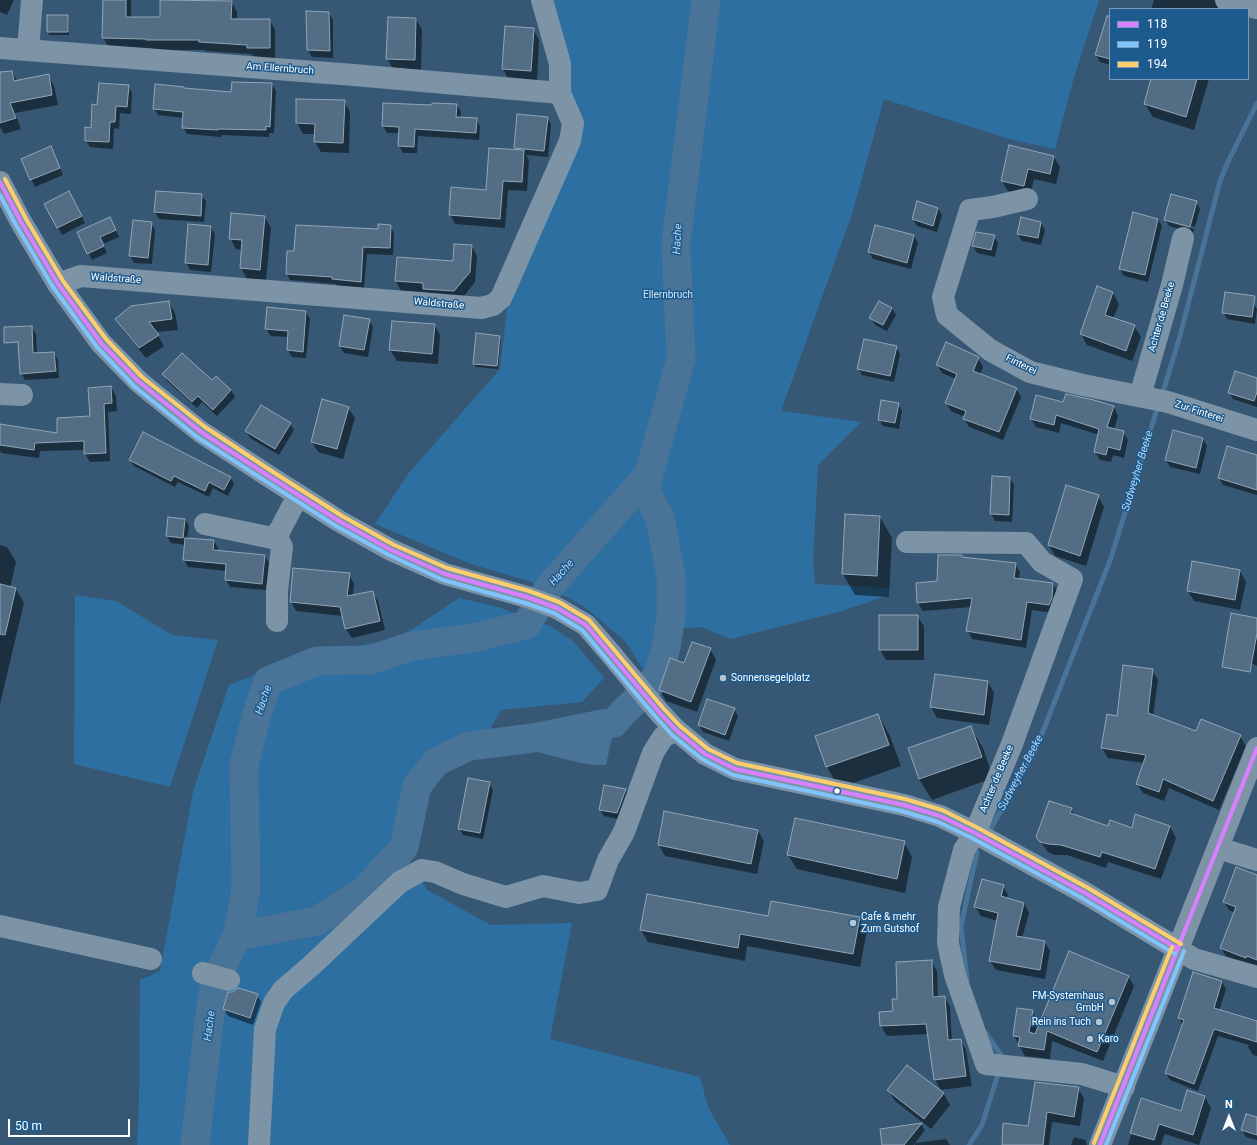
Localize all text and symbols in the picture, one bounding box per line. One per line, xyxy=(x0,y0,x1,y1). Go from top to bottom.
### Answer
legend xyxy=(1109,8,1249,80)
text: 118 xyxy=(1147,17,1167,31)
text: 119 xyxy=(1147,37,1167,51)
text: 194 xyxy=(1147,57,1167,71)
street label: Am Ellernbruch xyxy=(246,61,314,77)
water label: Hache xyxy=(671,223,685,255)
street label: Waldstraße xyxy=(90,271,142,287)
street label: Achter de Beeke xyxy=(1146,281,1178,353)
park label: Ellernbruch xyxy=(643,289,693,301)
street label: Waldstraße xyxy=(413,296,465,312)
street label: Finterei xyxy=(1004,352,1038,378)
street label: Zur Finterei xyxy=(1173,399,1225,425)
water label: Sudweyher Beeke xyxy=(1119,429,1157,513)
water label: Hache xyxy=(547,557,577,589)
place label: Sonnensegelplatz xyxy=(731,672,810,684)
marker: Sonnensegelplatz xyxy=(718,673,728,683)
water label: Hache xyxy=(253,683,275,717)
water label: Sudweyher Beeke xyxy=(996,733,1046,813)
street label: Achter de Beeke xyxy=(977,743,1017,815)
unlabelled marker xyxy=(832,786,842,796)
place label: Cafe & mehr Zum Gutshof xyxy=(861,911,919,934)
marker: Cafe & mehr Zum Gutshof xyxy=(848,918,858,928)
place label: FM-Systemhaus GmbH xyxy=(1032,990,1104,1014)
marker: FM-Systemhaus GmbH xyxy=(1107,997,1117,1007)
water label: Hache xyxy=(202,1010,218,1042)
place label: Rein ins Tuch xyxy=(1032,1016,1091,1028)
marker: Rein ins Tuch xyxy=(1094,1017,1104,1027)
place label: Karo xyxy=(1098,1033,1119,1045)
marker: Karo xyxy=(1085,1034,1095,1044)
north arrow xyxy=(1209,1097,1249,1137)
text: N xyxy=(1225,1098,1233,1111)
scale bar xyxy=(10,1111,132,1137)
text: 50 m xyxy=(15,1119,42,1133)

